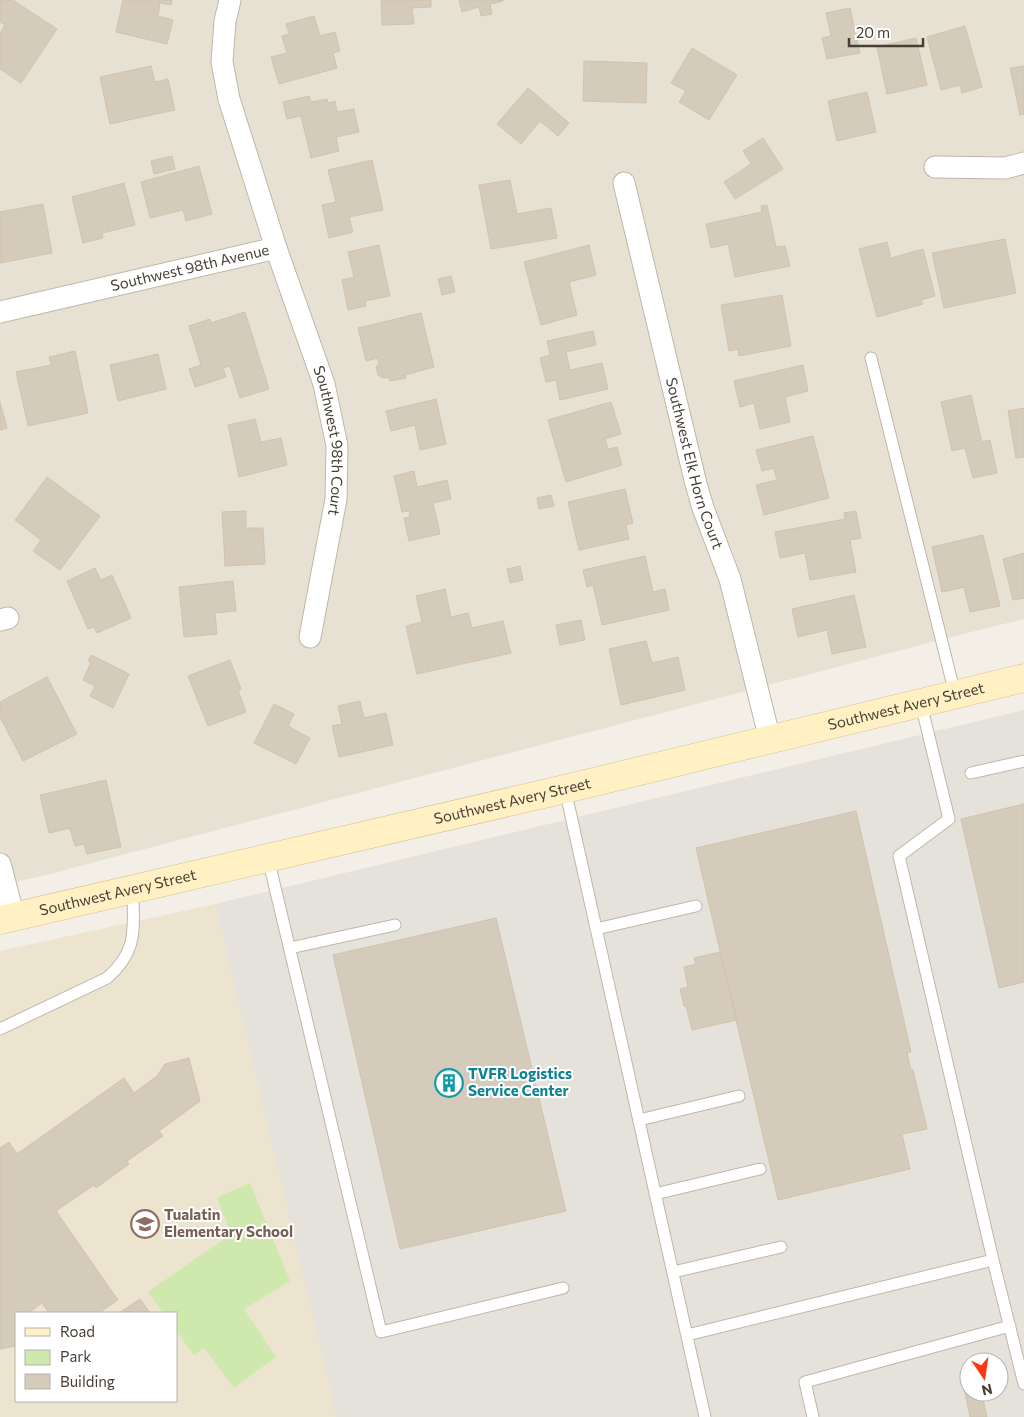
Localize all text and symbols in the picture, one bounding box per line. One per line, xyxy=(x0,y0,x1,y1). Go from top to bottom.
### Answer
scale bar xyxy=(849,15,923,47)
text: 20 m xyxy=(856,23,890,41)
street label: Southwest 98th Avenue xyxy=(109,240,271,294)
street label: Southwest 98th Court xyxy=(310,363,347,517)
street label: Southwest Elk Horn Court xyxy=(663,375,728,551)
street label: Southwest Avery Street xyxy=(826,678,986,733)
street label: Southwest Avery Street xyxy=(432,773,592,827)
street label: Southwest Avery Street xyxy=(37,865,198,919)
place label: TVFR Logistics Service Center xyxy=(468,1064,572,1099)
building icon: TVFR Logistics Service Center xyxy=(434,1068,464,1098)
place label: Tualatin Elementary School xyxy=(164,1205,293,1240)
school or university icon: Tualatin Elementary School xyxy=(130,1209,160,1239)
legend xyxy=(15,1312,178,1402)
text: Road xyxy=(60,1322,95,1340)
text: Park xyxy=(60,1347,91,1365)
north arrow xyxy=(959,1352,1009,1402)
text: Building xyxy=(60,1372,115,1390)
text: N xyxy=(980,1381,994,1400)

